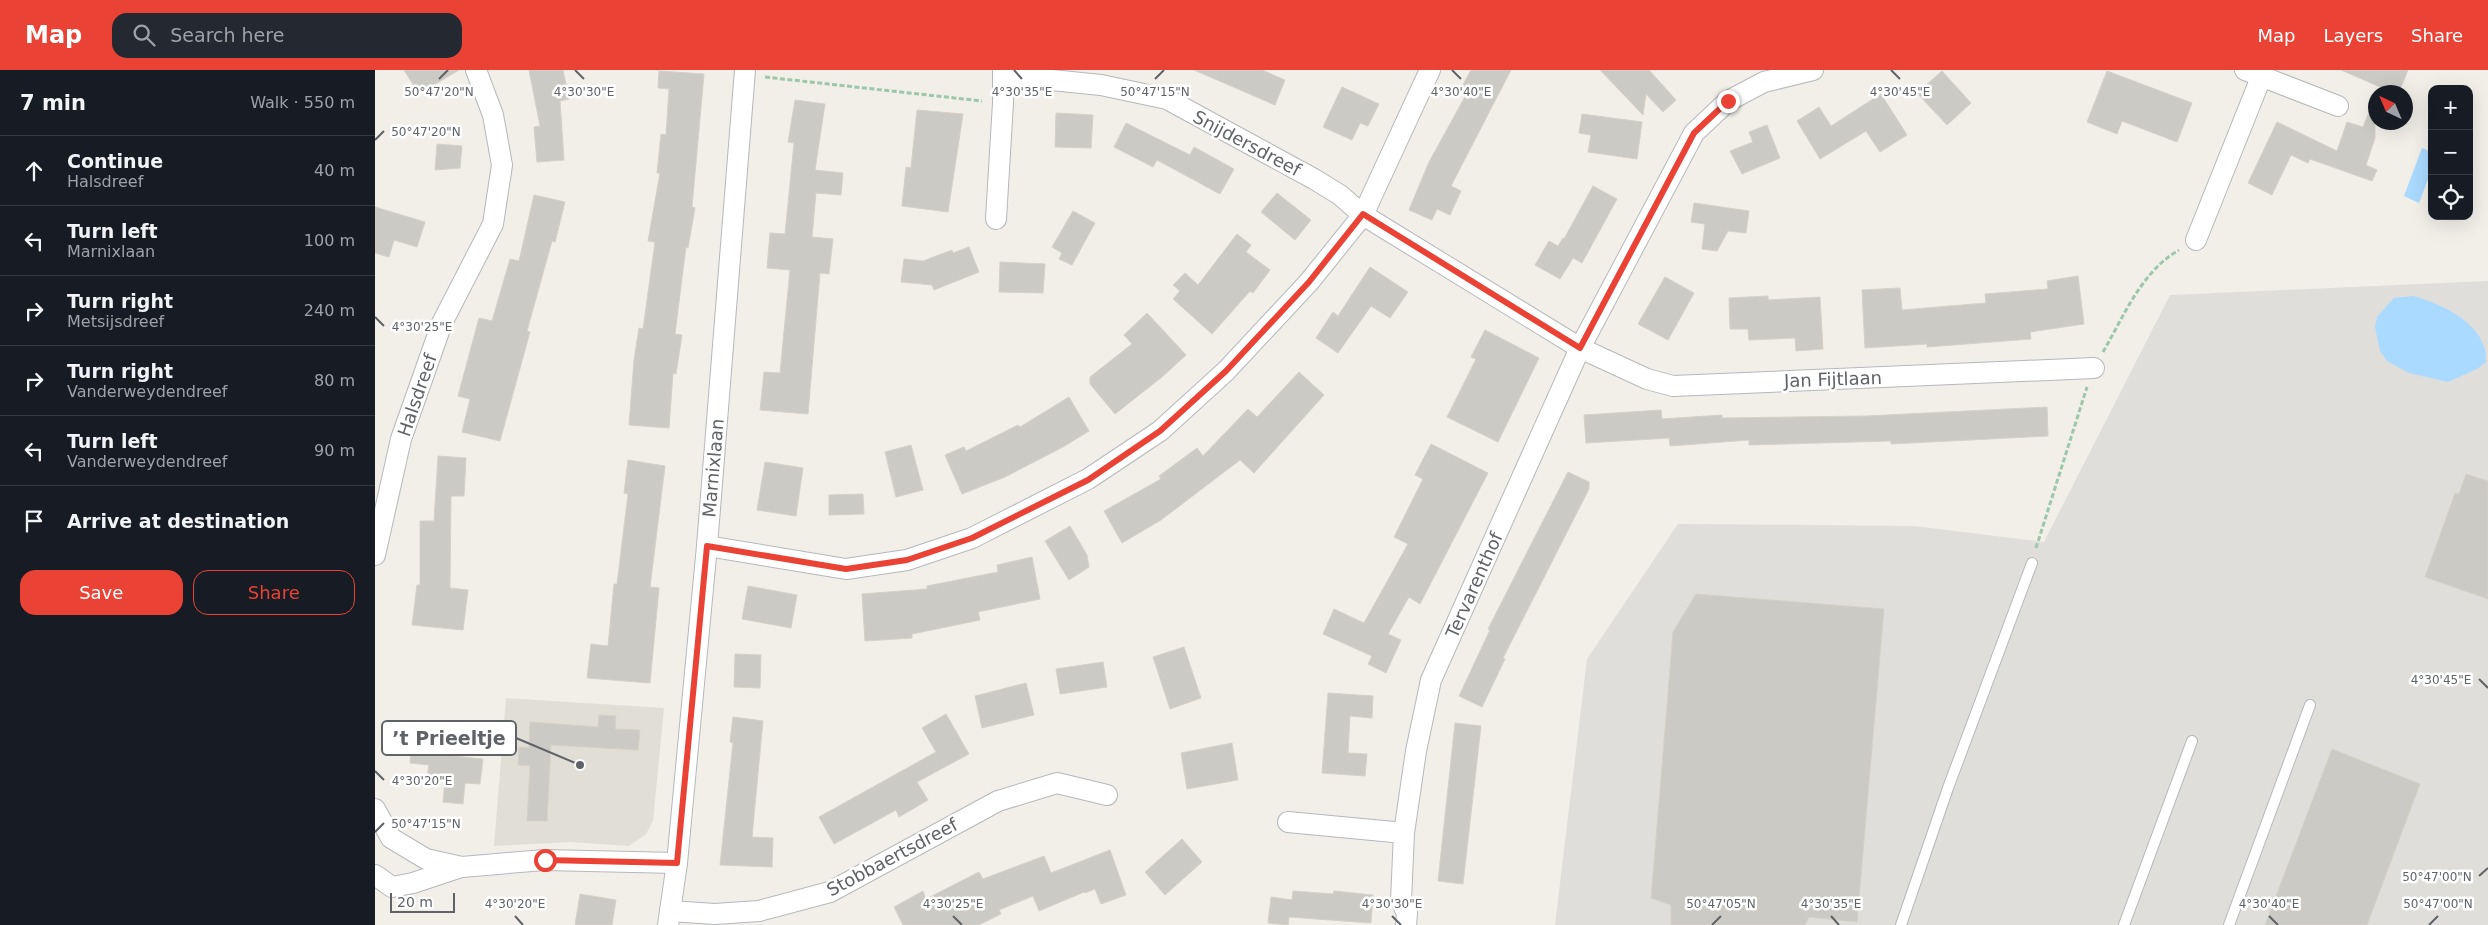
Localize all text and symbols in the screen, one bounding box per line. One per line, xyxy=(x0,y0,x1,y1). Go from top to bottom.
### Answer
search box xyxy=(112,13,462,58)
text: Map xyxy=(25,21,82,49)
icon: search xyxy=(130,21,158,49)
text: Search here xyxy=(170,24,284,46)
text: Map xyxy=(2257,25,2295,46)
text: Layers xyxy=(2323,25,2383,46)
text: Share xyxy=(2411,25,2463,46)
text: 50°47'20"N xyxy=(404,85,474,99)
text: 4°30'30"E xyxy=(554,85,614,99)
text: 4°30'35"E xyxy=(992,85,1052,99)
text: 50°47'15"N xyxy=(1120,85,1190,99)
text: 4°30'40"E xyxy=(1431,85,1491,99)
text: 4°30'45"E xyxy=(1870,85,1930,99)
north arrow xyxy=(2368,85,2413,130)
map controls xyxy=(2428,85,2473,220)
button: + xyxy=(2428,85,2473,130)
route end xyxy=(1717,90,1740,113)
text: 7 min xyxy=(20,91,86,115)
text: Walk · 550 m xyxy=(250,93,355,112)
street label: Snijdersdreef xyxy=(1190,106,1305,181)
text: 50°47'20"N xyxy=(391,125,461,139)
button: − xyxy=(2428,130,2473,175)
text: Continue xyxy=(67,150,163,172)
icon: ahead xyxy=(20,157,48,185)
text: 40 m xyxy=(314,161,355,180)
text: Halsdreef xyxy=(67,172,143,191)
button: locate xyxy=(2428,175,2473,220)
text: Turn left xyxy=(67,220,158,242)
icon: left xyxy=(20,227,48,255)
text: 100 m xyxy=(304,231,355,250)
text: Marnixlaan xyxy=(67,242,155,261)
text: Turn right xyxy=(67,290,173,312)
icon: right xyxy=(20,297,48,325)
text: 240 m xyxy=(304,301,355,320)
text: Metsijsdreef xyxy=(67,312,164,331)
text: 4°30'25"E xyxy=(392,320,452,334)
street label: Halsdreef xyxy=(393,350,441,439)
text: Turn right xyxy=(67,360,173,382)
icon: right xyxy=(20,367,48,395)
street label: Jan Fijtlaan xyxy=(1783,367,1882,391)
text: 80 m xyxy=(314,371,355,390)
text: Vanderweydendreef xyxy=(67,382,227,401)
street label: Marnixlaan xyxy=(698,418,728,518)
text: Turn left xyxy=(67,430,158,452)
icon: left xyxy=(20,437,48,465)
text: 90 m xyxy=(314,441,355,460)
text: Vanderweydendreef xyxy=(67,452,227,471)
icon: arrive xyxy=(20,507,48,535)
text: Arrive at destination xyxy=(67,510,289,532)
street label: Tervarenthof xyxy=(1441,528,1507,642)
button: Save xyxy=(20,570,183,615)
button: Share xyxy=(193,570,355,615)
text: 4°30'45"E xyxy=(2411,673,2471,687)
callout: ’t Prieeltje xyxy=(382,721,516,755)
text: ’t Prieeltje xyxy=(392,727,506,749)
text: 4°30'20"E xyxy=(392,774,452,788)
street label: Stobbaertsdreef xyxy=(823,813,962,900)
text: 50°47'15"N xyxy=(391,817,461,831)
route start xyxy=(534,849,557,872)
text: 50°47'00"N xyxy=(2402,870,2472,884)
scale bar xyxy=(390,890,455,913)
text: 20 m xyxy=(397,894,433,910)
text: 4°30'20"E xyxy=(485,897,545,911)
text: 4°30'25"E xyxy=(923,897,983,911)
text: 4°30'30"E xyxy=(1362,897,1422,911)
text: 50°47'05"N xyxy=(1686,897,1756,911)
text: 4°30'35"E xyxy=(1801,897,1861,911)
text: 4°30'40"E xyxy=(2239,897,2299,911)
text: 50°47'00"N xyxy=(2403,897,2473,911)

